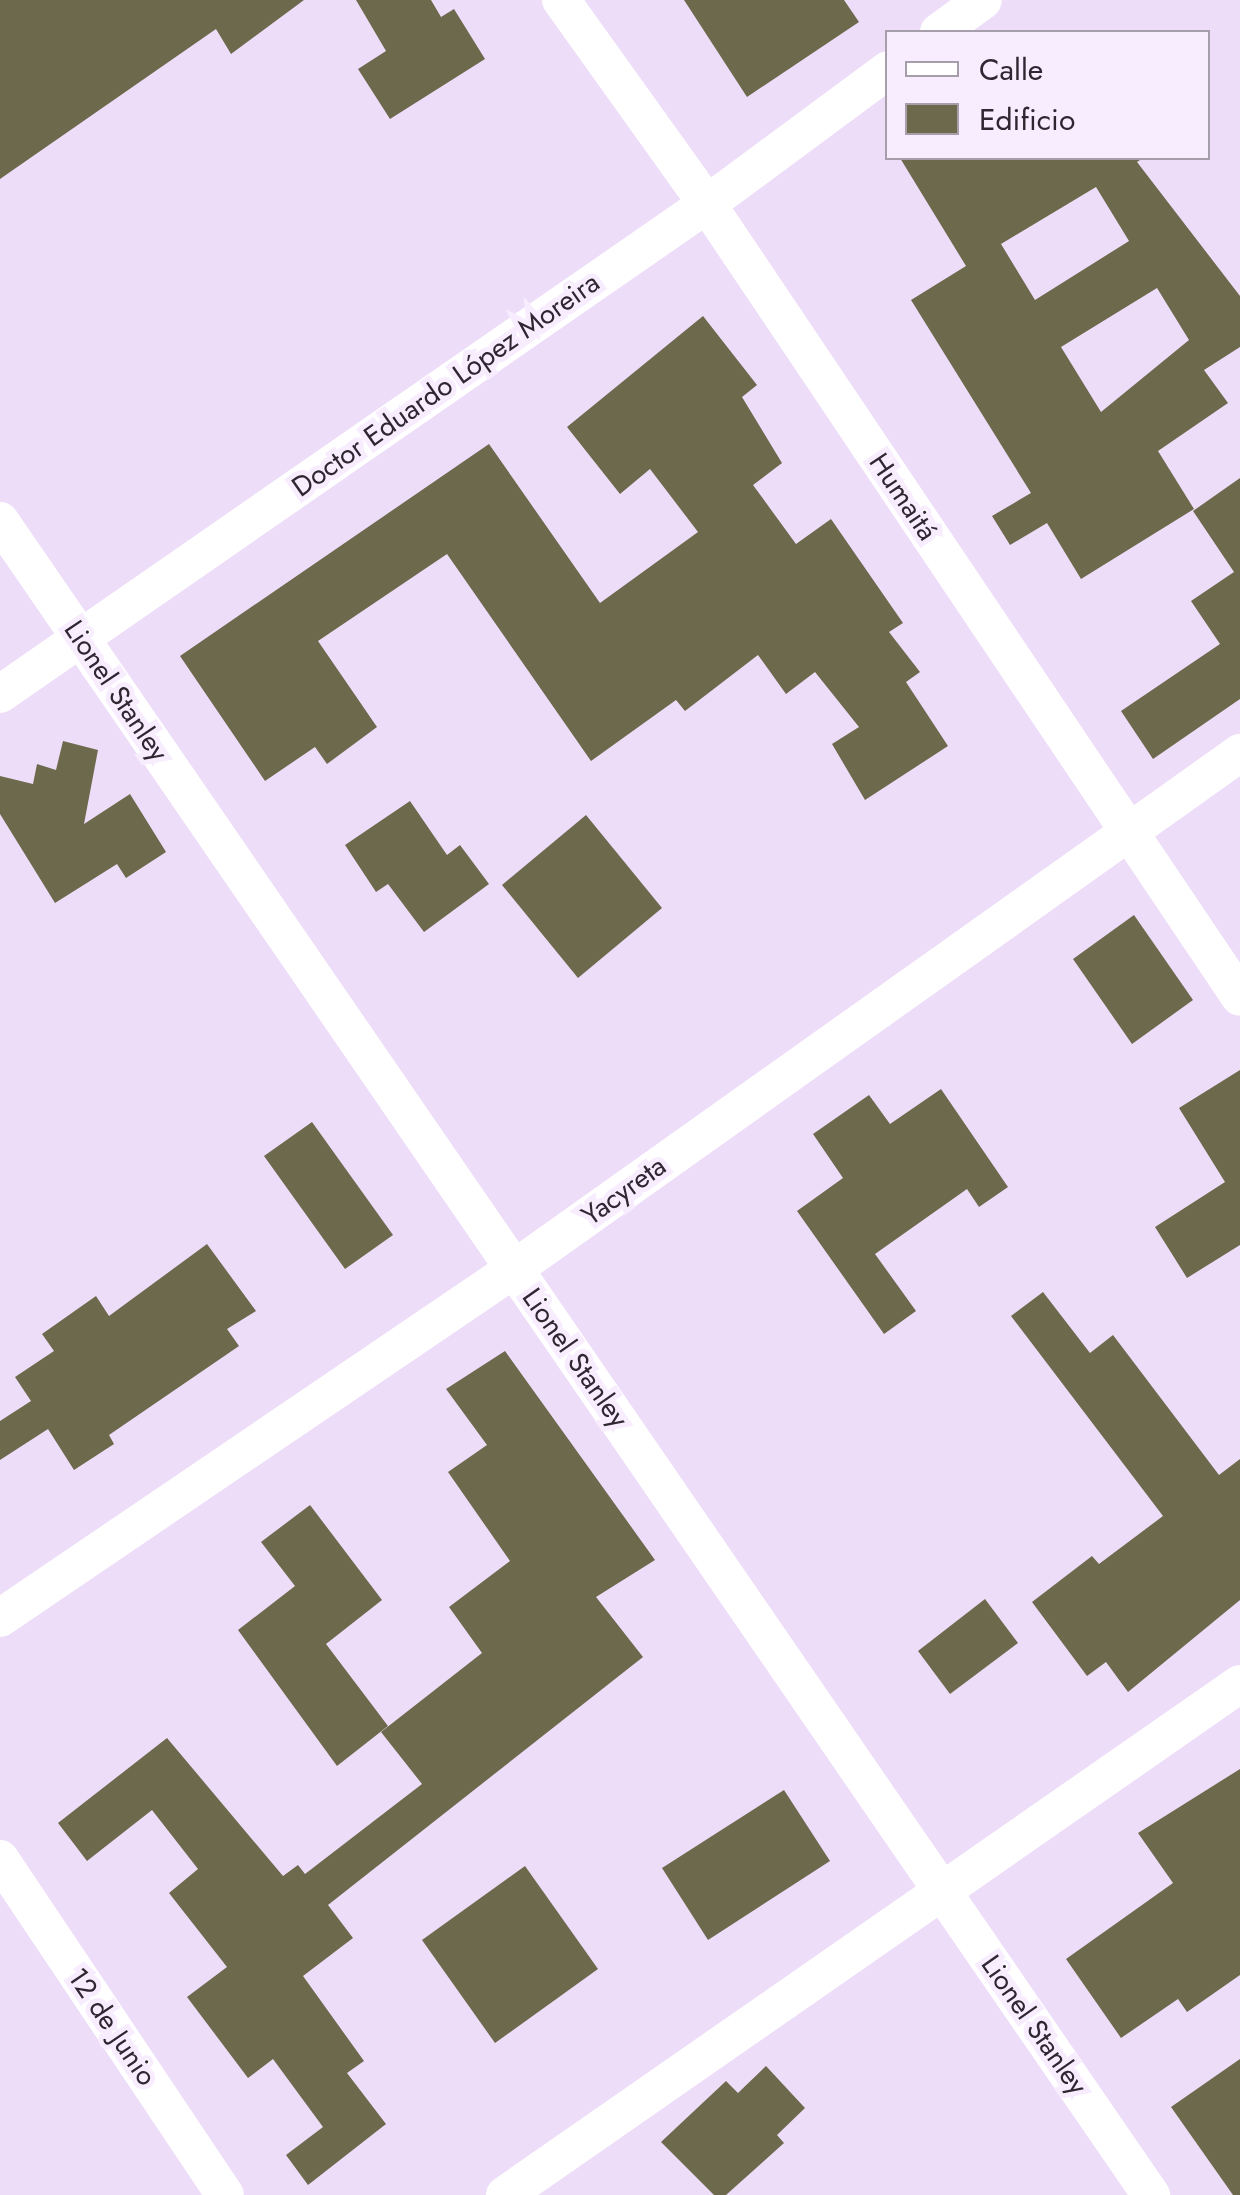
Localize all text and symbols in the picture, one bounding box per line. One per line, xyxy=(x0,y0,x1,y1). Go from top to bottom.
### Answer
legend xyxy=(885,30,1210,160)
text: Calle xyxy=(979,48,1043,91)
text: Edificio xyxy=(979,98,1075,141)
street label: Doctor Eduardo López Moreira xyxy=(286,266,606,504)
street label: Humaitá xyxy=(862,447,944,547)
street label: Lionel Stanley xyxy=(57,614,175,768)
street label: Yacyreta xyxy=(575,1149,673,1233)
street label: Lionel Stanley xyxy=(515,1282,635,1434)
street label: Lionel Stanley xyxy=(974,1949,1094,2101)
street label: 12 de Junio xyxy=(60,1962,164,2092)

